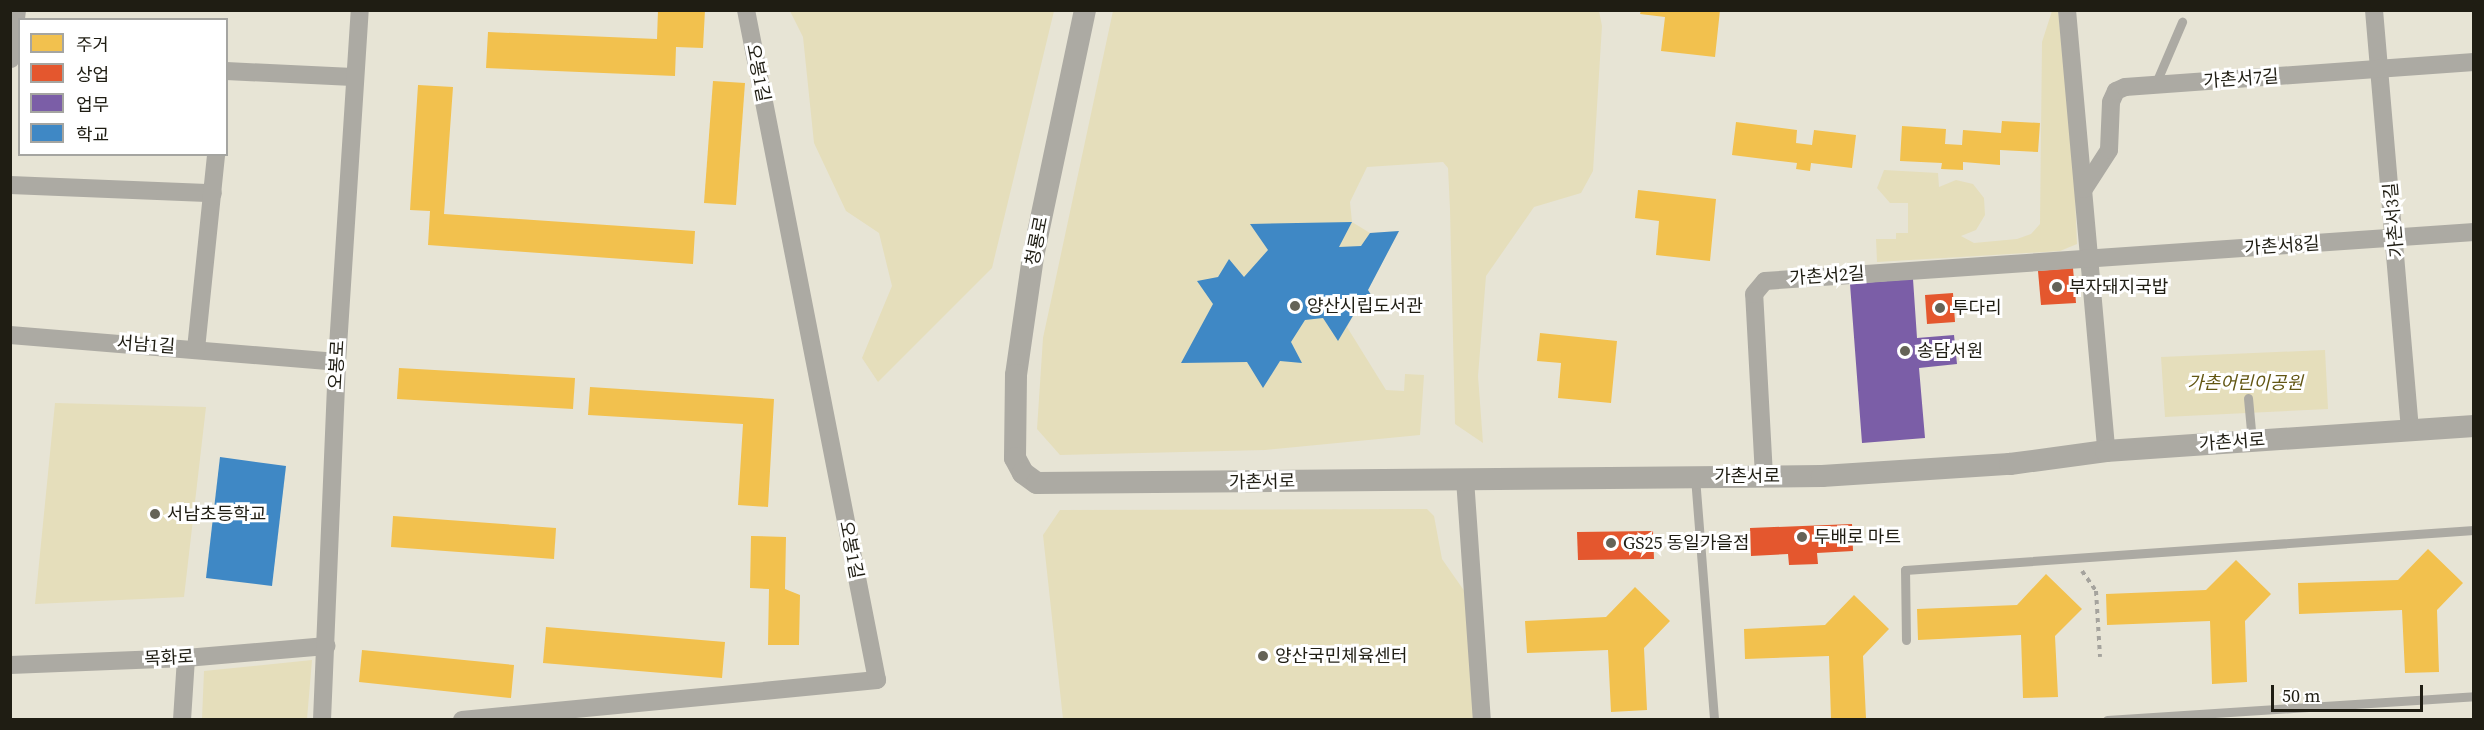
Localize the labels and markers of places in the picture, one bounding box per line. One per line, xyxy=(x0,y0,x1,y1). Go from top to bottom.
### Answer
place label: 부자돼지국밥 xyxy=(2069,276,2168,298)
marker: 부자돼지국밥 xyxy=(2050,280,2064,294)
place label: 양산시립도서관 xyxy=(1307,295,1423,317)
place label: 투다리 xyxy=(1952,297,2002,319)
marker: 양산시립도서관 xyxy=(1288,299,1302,313)
marker: 투다리 xyxy=(1933,301,1947,315)
place label: 송담서원 xyxy=(1917,340,1983,362)
marker: 송담서원 xyxy=(1898,344,1912,358)
place label: 서남초등학교 xyxy=(167,503,266,525)
marker: 서남초등학교 xyxy=(148,507,162,521)
place label: 두배로 마트 xyxy=(1814,526,1901,548)
marker: 두배로 마트 xyxy=(1795,530,1809,544)
place label: GS25 동일가을점 xyxy=(1623,532,1749,554)
marker: GS25 동일가을점 xyxy=(1604,536,1618,550)
place label: 양산국민체육센터 xyxy=(1275,645,1407,667)
marker: 양산국민체육센터 xyxy=(1256,649,1270,663)

